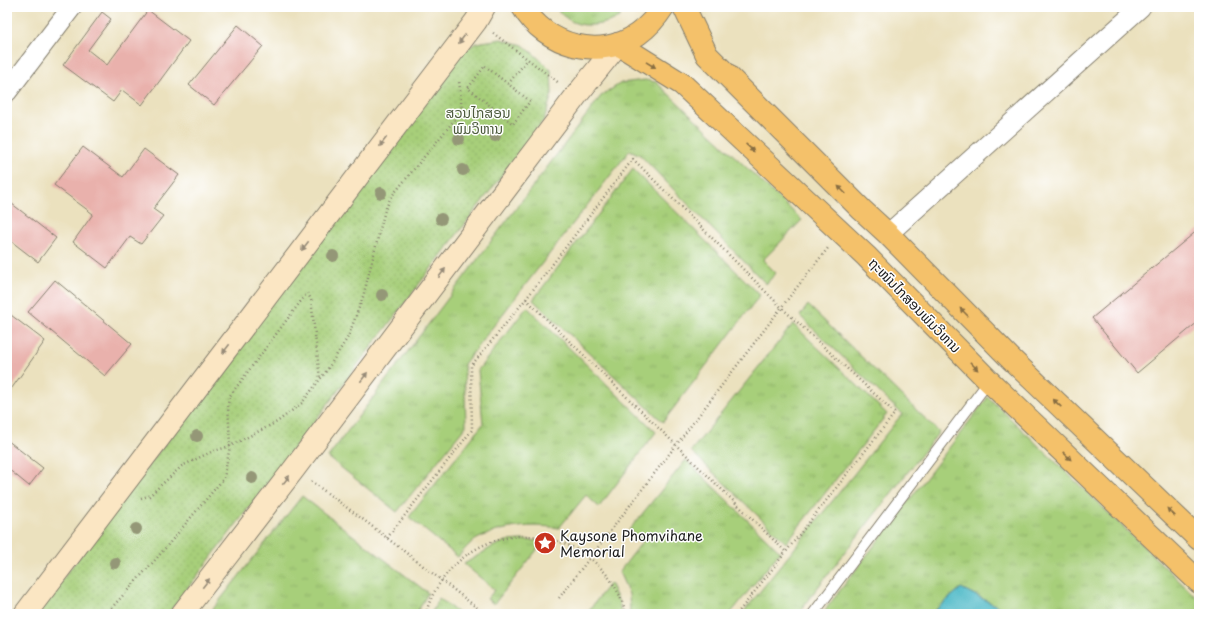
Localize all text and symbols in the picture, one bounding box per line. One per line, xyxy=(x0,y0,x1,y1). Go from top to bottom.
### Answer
one-way arrow xyxy=(458,33,466,44)
one-way arrow xyxy=(645,61,657,68)
park label: ສວນໄກສອນ ພົມວິຫານ xyxy=(446,102,511,139)
one-way arrow xyxy=(379,137,388,148)
one-way arrow xyxy=(745,143,755,153)
one-way arrow xyxy=(838,185,847,195)
one-way arrow xyxy=(301,240,309,251)
street label: ຖະໜົນໄກສອນພົມວິຫານ xyxy=(864,253,966,357)
one-way arrow xyxy=(438,267,447,278)
one-way arrow xyxy=(959,307,969,317)
one-way arrow xyxy=(222,344,230,355)
one-way arrow xyxy=(969,361,979,370)
one-way arrow xyxy=(360,371,368,382)
one-way arrow xyxy=(1052,398,1062,408)
one-way arrow xyxy=(1062,451,1072,461)
one-way arrow xyxy=(281,475,290,486)
one-way arrow xyxy=(1166,508,1176,517)
place label: Kaysone Phomvihane Memorial xyxy=(560,525,703,562)
place icon: Kaysone Phomvihane Memorial xyxy=(532,530,558,556)
one-way arrow xyxy=(202,578,211,589)

